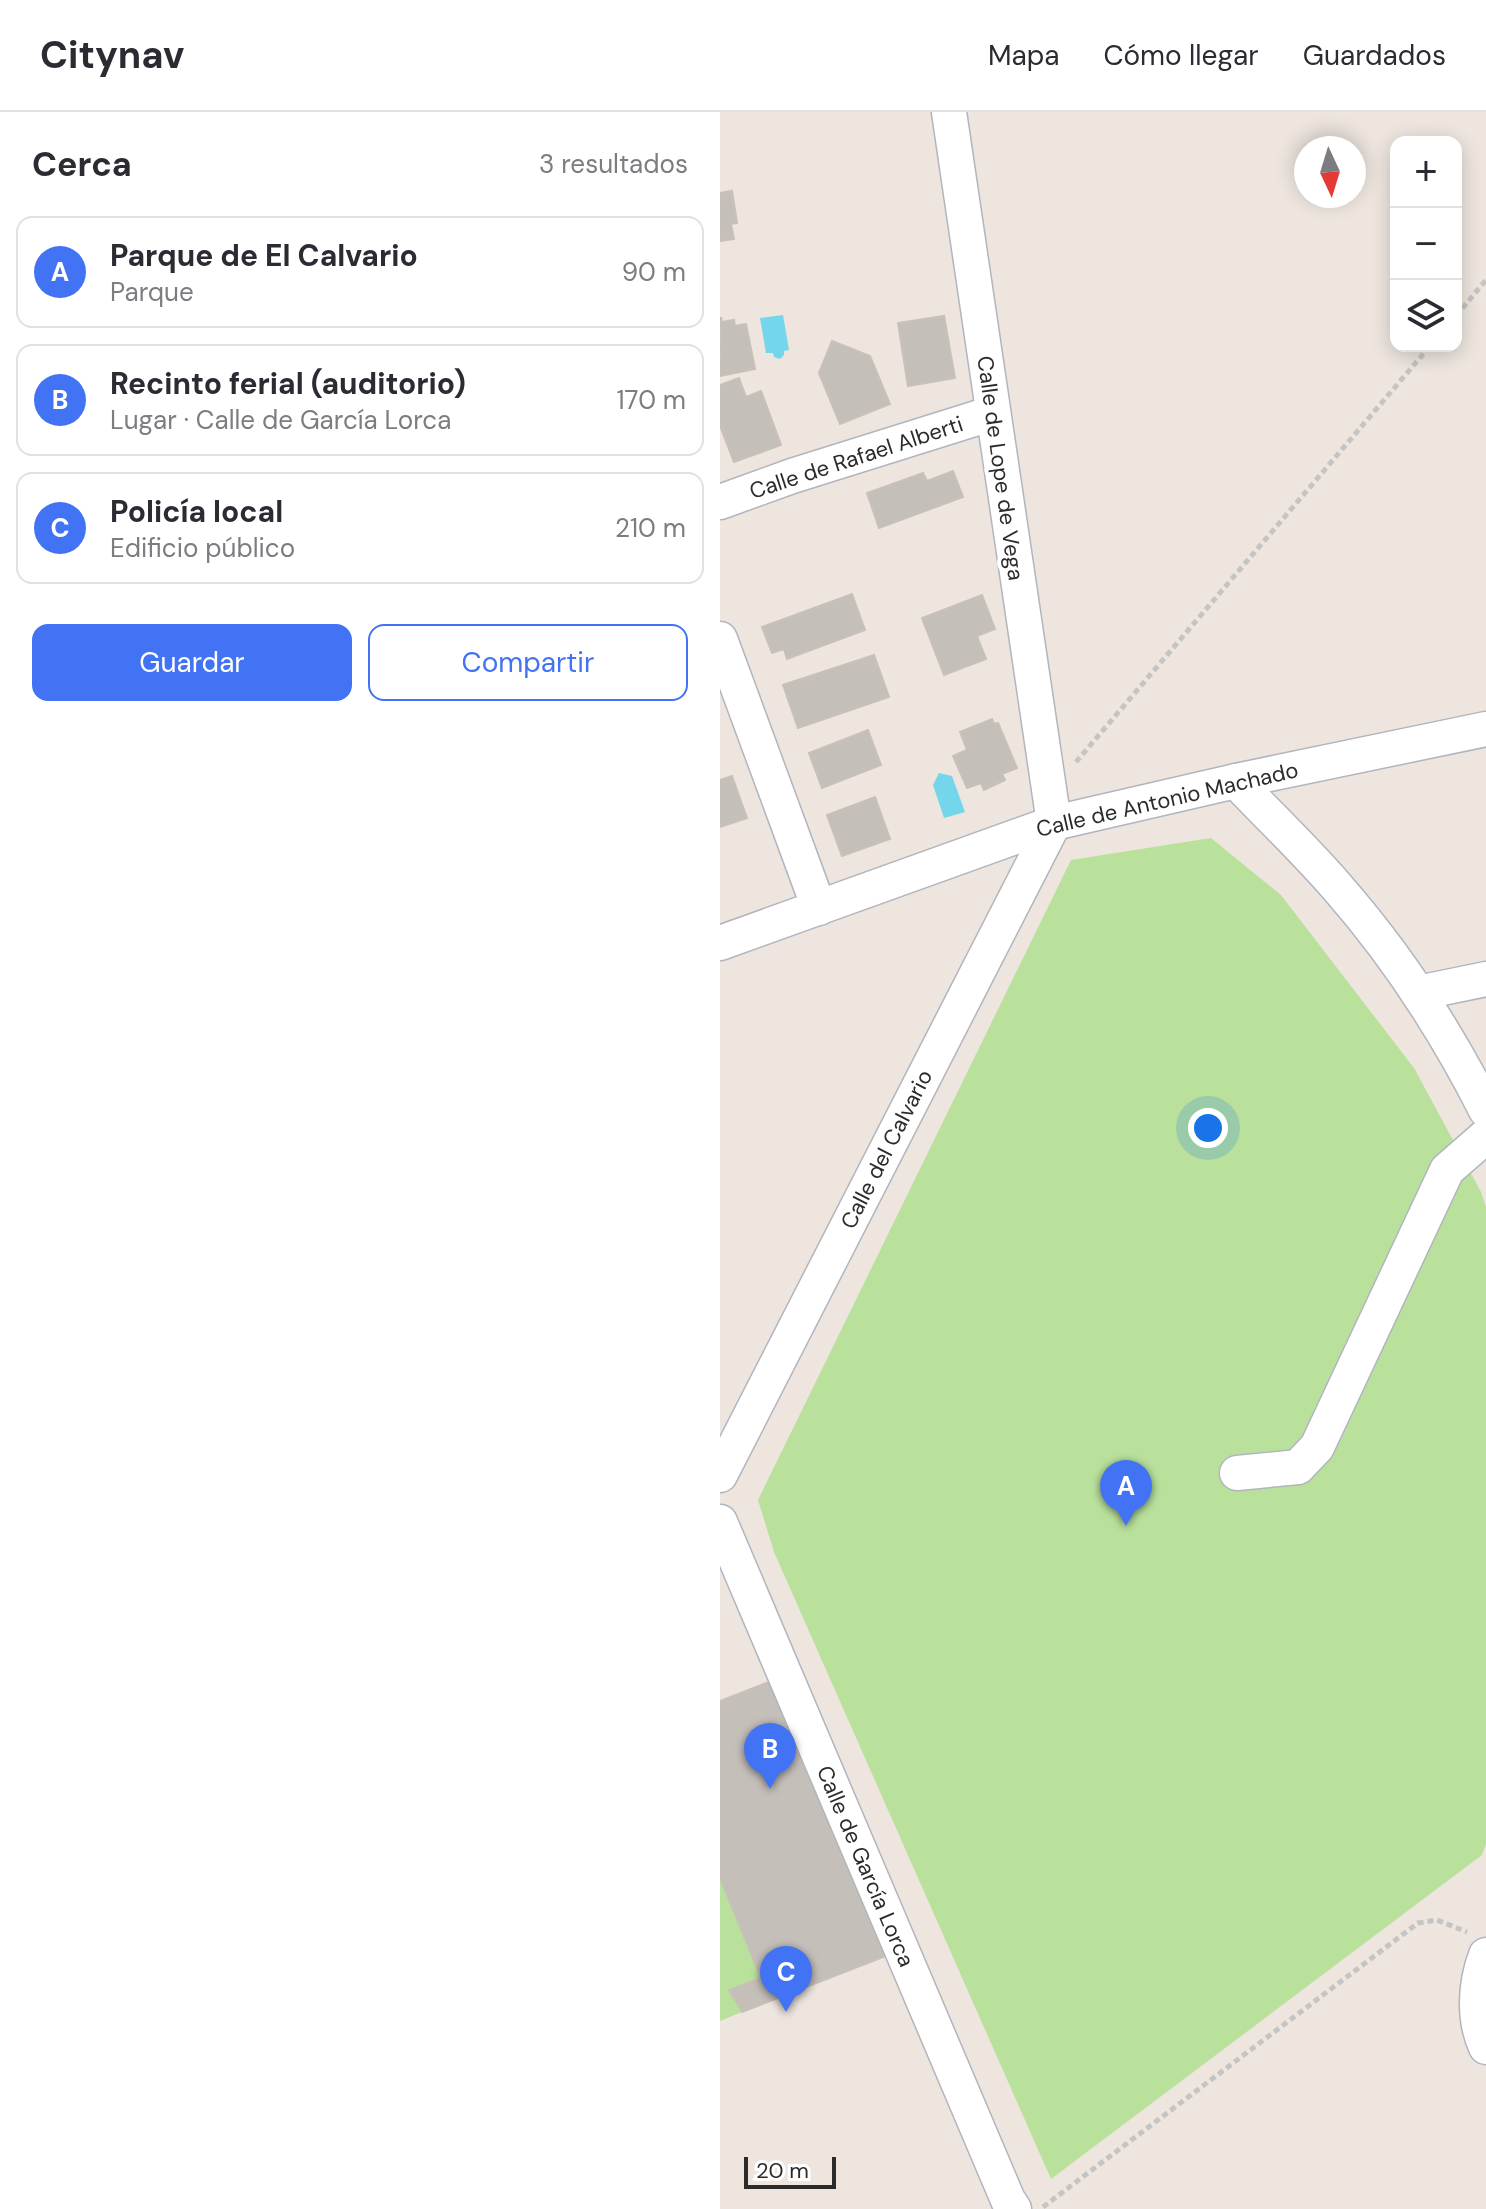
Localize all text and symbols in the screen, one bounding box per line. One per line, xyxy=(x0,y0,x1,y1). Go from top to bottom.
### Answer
text: Citynav xyxy=(40,30,184,80)
text: Mapa xyxy=(988,37,1059,74)
text: Cómo llegar xyxy=(1103,37,1259,74)
text: Guardados xyxy=(1303,37,1446,74)
north arrow xyxy=(1294,136,1366,208)
map controls xyxy=(1390,136,1462,352)
button: + xyxy=(1390,136,1462,208)
text: Cerca xyxy=(32,142,132,187)
text: 3 resultados xyxy=(539,147,688,181)
button: − xyxy=(1390,208,1462,280)
text: Parque de El Calvario xyxy=(110,236,418,275)
text: A xyxy=(51,255,69,289)
text: 90 m xyxy=(622,255,686,289)
text: Parque xyxy=(110,275,194,309)
button: layers xyxy=(1390,280,1462,352)
street label: Calle de Lope de Vega xyxy=(970,354,1031,582)
text: Recinto ferial (auditorio) xyxy=(110,364,466,403)
text: B xyxy=(52,383,68,417)
text: 170 m xyxy=(617,383,686,417)
text: Lugar · Calle de García Lorca xyxy=(110,403,451,437)
street label: Calle de Rafael Alberti xyxy=(746,409,967,506)
text: Policía local xyxy=(110,492,283,531)
text: C xyxy=(50,511,70,545)
text: 210 m xyxy=(615,511,686,545)
text: Edificio público xyxy=(110,531,295,565)
button: Guardar xyxy=(32,624,352,701)
button: Compartir xyxy=(368,624,688,701)
street label: Calle de Antonio Machado xyxy=(1033,755,1301,844)
street label: Calle del Calvario xyxy=(834,1065,939,1234)
your location xyxy=(1188,1108,1228,1148)
pin: A xyxy=(1100,1460,1152,1526)
pin: B xyxy=(744,1723,796,1789)
street label: Calle de García Lorca xyxy=(810,1761,921,1971)
pin: C xyxy=(760,1946,812,2012)
scale bar xyxy=(744,2153,836,2189)
text: 20 m xyxy=(756,2156,809,2185)

